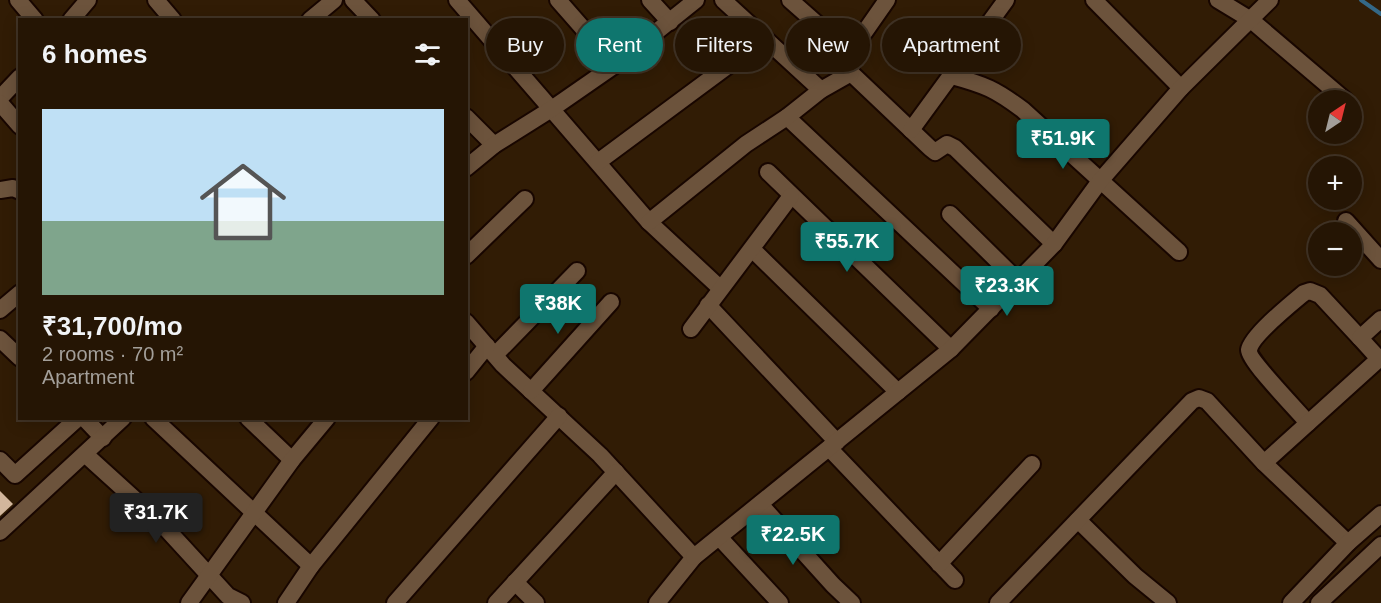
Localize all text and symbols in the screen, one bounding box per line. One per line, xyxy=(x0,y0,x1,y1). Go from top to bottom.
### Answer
chip: Buy xyxy=(486,18,564,72)
chip: Rent xyxy=(576,18,663,72)
chip: Filters xyxy=(675,18,774,72)
chip: New xyxy=(786,18,870,72)
chip: Apartment xyxy=(882,18,1021,72)
icon: filters xyxy=(411,38,444,71)
text: 6 homes xyxy=(42,39,148,69)
north arrow xyxy=(1308,90,1362,144)
map controls xyxy=(1308,90,1362,276)
pin: ₹51.9K xyxy=(1014,119,1112,170)
text: ₹51.9K xyxy=(1031,127,1095,149)
icon: home xyxy=(189,148,297,256)
button: + xyxy=(1308,156,1362,210)
pin: ₹55.7K xyxy=(798,222,896,273)
button: − xyxy=(1308,222,1362,276)
text: ₹55.7K xyxy=(815,230,879,252)
pin: ₹23.3K xyxy=(958,266,1056,317)
text: ₹23.3K xyxy=(975,274,1039,296)
pin: ₹38K xyxy=(522,284,594,335)
text: ₹38K xyxy=(534,292,582,314)
text: ₹31,700/mo xyxy=(42,311,183,341)
text: 2 rooms · 70 m² xyxy=(42,343,183,365)
text: Apartment xyxy=(42,366,134,388)
pin: ₹31.7K xyxy=(107,493,205,544)
text: ₹31.7K xyxy=(124,501,188,523)
pin: ₹22.5K xyxy=(744,515,842,566)
text: ₹22.5K xyxy=(761,523,825,545)

